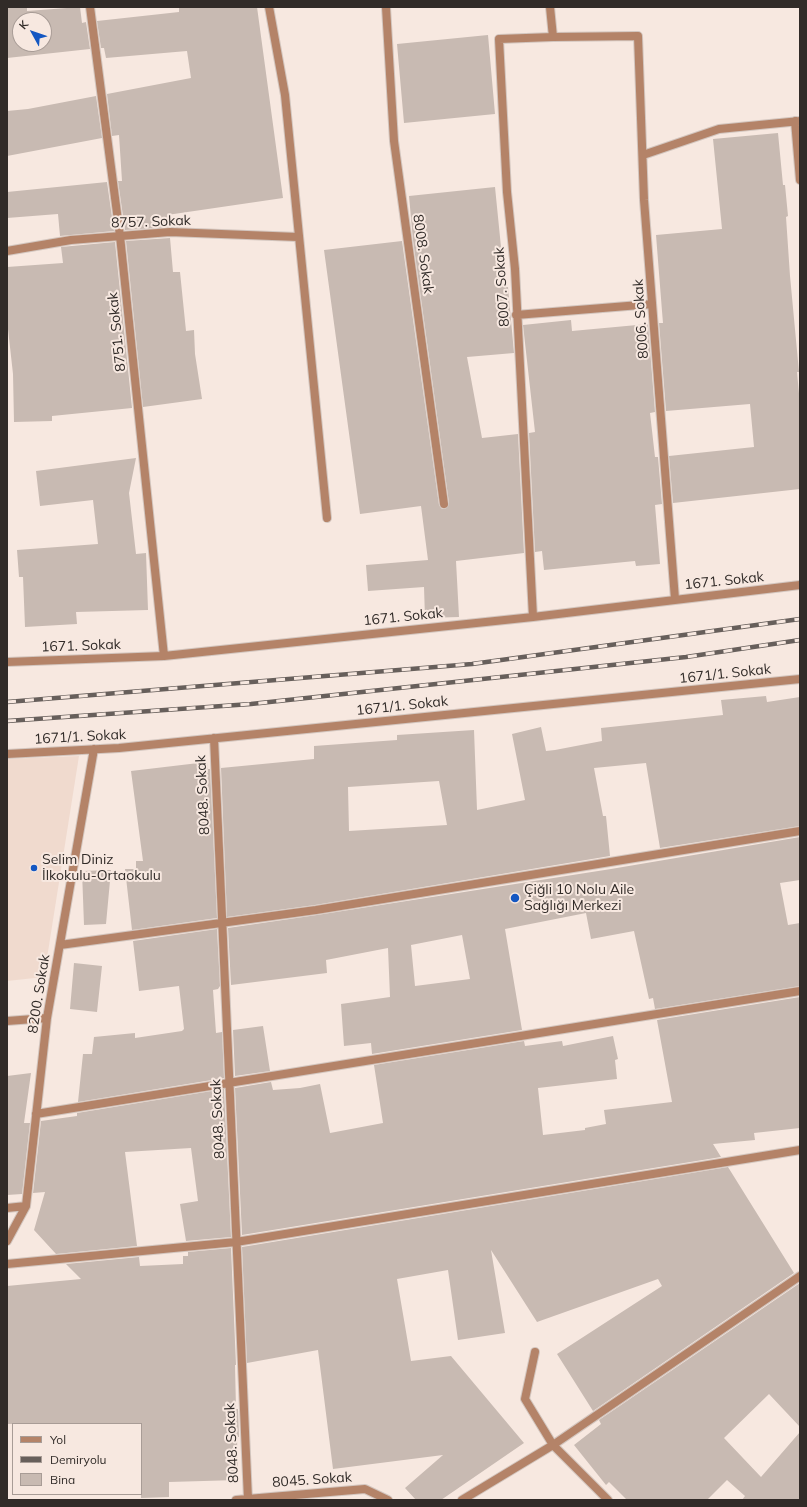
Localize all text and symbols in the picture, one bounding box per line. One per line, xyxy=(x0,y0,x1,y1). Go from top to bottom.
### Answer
north arrow xyxy=(12,12,52,52)
text: K xyxy=(16,18,31,32)
street label: 8757. Sokak xyxy=(111,212,191,232)
street label: 8008. Sokak xyxy=(409,213,437,295)
street label: 8007. Sokak xyxy=(491,247,513,327)
street label: 8006. Sokak xyxy=(630,279,652,359)
street label: 8751. Sokak xyxy=(104,291,130,373)
street label: 1671. Sokak xyxy=(683,568,765,594)
street label: 1671. Sokak xyxy=(362,604,444,630)
street label: 1671. Sokak xyxy=(41,636,121,656)
street label: 1671/1. Sokak xyxy=(678,661,772,687)
street label: 1671/1. Sokak xyxy=(355,693,449,719)
street label: 1671/1. Sokak xyxy=(33,726,127,748)
street label: 8048. Sokak xyxy=(193,755,213,835)
place label: Selim Diniz İlkokulu-Ortaokulu xyxy=(42,852,161,884)
marker: Selim Diniz İlkokulu-Ortaokulu xyxy=(29,863,39,873)
place label: Çiğli 10 Nolu Aile Sağlığı Merkezi xyxy=(524,882,634,914)
marker: Çiğli 10 Nolu Aile Sağlığı Merkezi xyxy=(509,892,521,904)
street label: 8200. Sokak xyxy=(24,953,54,1035)
street label: 8048. Sokak xyxy=(208,1079,228,1159)
street label: 8048. Sokak xyxy=(222,1403,242,1483)
legend xyxy=(12,1423,142,1495)
text: Yol xyxy=(50,1432,66,1447)
text: Demiryolu xyxy=(50,1452,107,1467)
street label: 8045. Sokak xyxy=(272,1469,352,1491)
text: Bina xyxy=(50,1472,75,1487)

